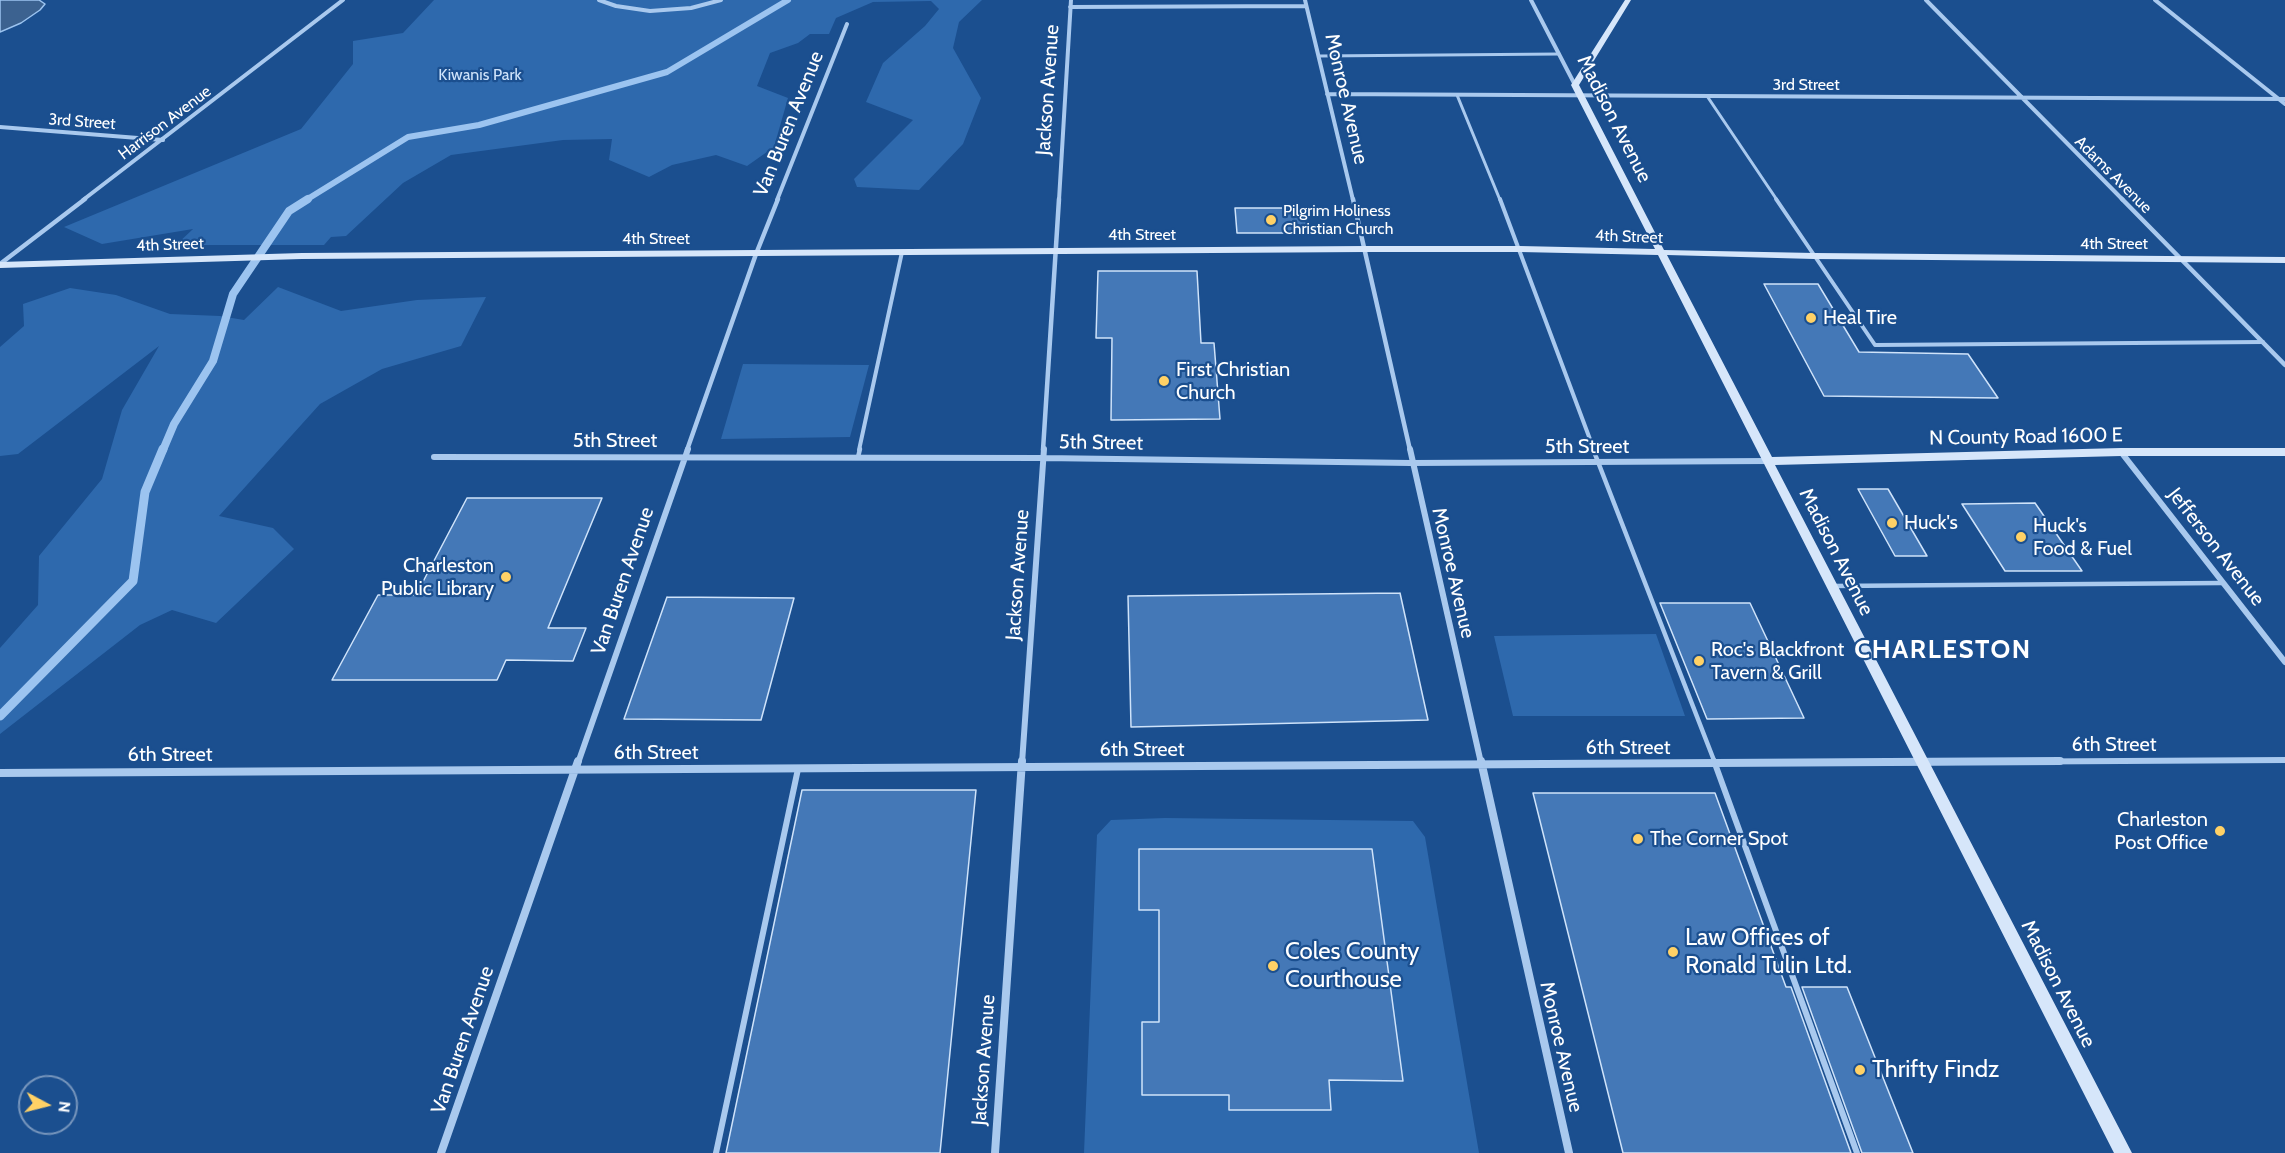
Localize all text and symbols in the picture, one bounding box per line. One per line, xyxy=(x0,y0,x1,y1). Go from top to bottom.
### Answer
street label: Jackson Avenue xyxy=(1031,24,1065,156)
street label: Monroe Avenue xyxy=(1319,31,1373,167)
street label: Van Buren Avenue xyxy=(749,48,829,200)
street label: Madison Avenue xyxy=(1572,51,1656,187)
park label: Kiwanis Park xyxy=(438,65,522,85)
street label: 3rd Street xyxy=(1772,75,1840,95)
street label: Harrison Avenue xyxy=(115,82,215,164)
street label: 3rd Street xyxy=(48,110,116,134)
street label: Adams Avenue xyxy=(2070,132,2156,218)
place label: Pilgrim Holiness Christian Church xyxy=(1283,201,1393,239)
marker: Pilgrim Holiness Christian Church xyxy=(1264,213,1278,227)
street label: 4th Street xyxy=(1108,225,1176,245)
street label: 4th Street xyxy=(1595,226,1663,248)
street label: 4th Street xyxy=(622,229,690,249)
street label: 4th Street xyxy=(136,234,204,256)
street label: 4th Street xyxy=(2080,234,2148,254)
place label: Heal Tire xyxy=(1823,306,1897,330)
marker: Heal Tire xyxy=(1804,311,1818,325)
place label: First Christian Church xyxy=(1176,358,1290,405)
marker: First Christian Church xyxy=(1157,374,1171,388)
street label: N County Road 1600 E xyxy=(1929,423,2123,451)
street label: 5th Street xyxy=(573,429,657,453)
street label: 5th Street xyxy=(1059,430,1143,456)
street label: 5th Street xyxy=(1545,435,1629,459)
street label: Jefferson Avenue xyxy=(2163,483,2269,611)
street label: Madison Avenue xyxy=(1794,484,1878,620)
street label: Van Buren Avenue xyxy=(587,504,659,658)
street label: Monroe Avenue xyxy=(1426,505,1480,641)
street label: Jackson Avenue xyxy=(1001,509,1035,641)
place label: Huck's xyxy=(1904,511,1958,535)
place label: Huck's Food & Fuel xyxy=(2033,514,2132,561)
marker: Huck's xyxy=(1885,516,1899,530)
marker: Huck's Food & Fuel xyxy=(2014,530,2028,544)
place label: Charleston Public Library xyxy=(381,554,494,601)
marker: Charleston Public Library xyxy=(499,570,513,584)
district label: CHARLESTON xyxy=(1854,634,2032,666)
place label: Roc's Blackfront Tavern & Grill xyxy=(1711,638,1844,685)
marker: Roc's Blackfront Tavern & Grill xyxy=(1692,654,1706,668)
street label: 6th Street xyxy=(2072,733,2156,757)
street label: 6th Street xyxy=(1586,736,1670,760)
street label: 6th Street xyxy=(1100,738,1184,762)
street label: 6th Street xyxy=(614,741,698,765)
street label: 6th Street xyxy=(128,743,212,767)
place label: Charleston Post Office xyxy=(2114,808,2208,855)
marker: Charleston Post Office xyxy=(2213,824,2227,838)
place label: The Corner Spot xyxy=(1650,827,1788,851)
marker: The Corner Spot xyxy=(1631,832,1645,846)
street label: Madison Avenue xyxy=(2016,916,2100,1052)
place label: Law Offices of Ronald Tulin Ltd. xyxy=(1685,924,1852,980)
place label: Coles County Courthouse xyxy=(1285,938,1419,994)
marker: Law Offices of Ronald Tulin Ltd. xyxy=(1666,945,1680,959)
marker: Coles County Courthouse xyxy=(1266,959,1280,973)
street label: Van Buren Avenue xyxy=(427,963,499,1117)
street label: Monroe Avenue xyxy=(1534,979,1588,1115)
street label: Jackson Avenue xyxy=(967,994,1001,1126)
place label: Thrifty Findz xyxy=(1872,1056,1999,1084)
marker: Thrifty Findz xyxy=(1853,1063,1867,1077)
north arrow xyxy=(18,1075,78,1135)
text: N xyxy=(54,1100,74,1114)

